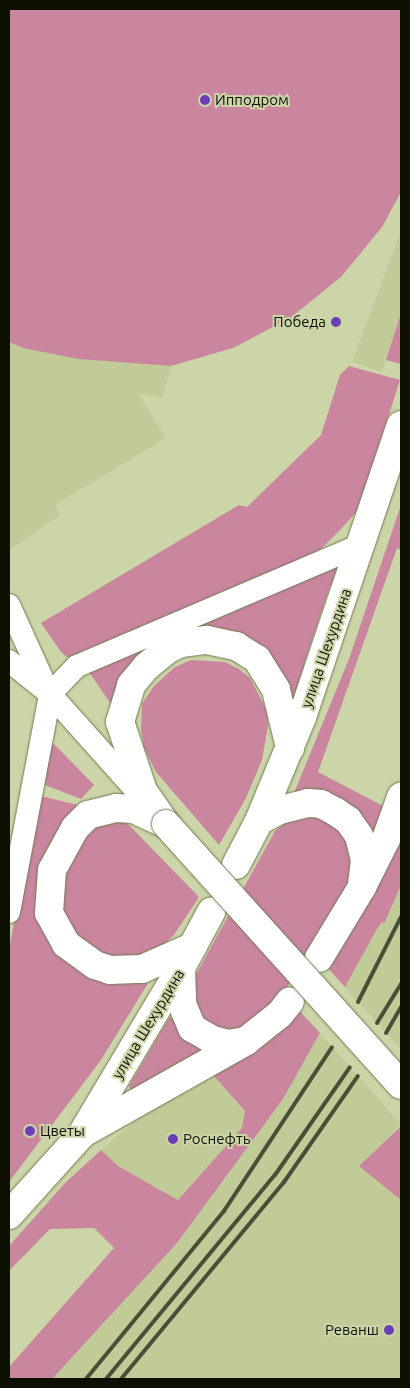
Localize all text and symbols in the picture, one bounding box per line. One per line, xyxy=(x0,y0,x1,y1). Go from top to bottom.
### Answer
place label: Ипподром xyxy=(215,91,289,109)
marker: Ипподром xyxy=(199,94,211,106)
place label: Победа xyxy=(273,313,326,331)
marker: Победа xyxy=(330,316,342,328)
street label: улица Шехурдина xyxy=(297,586,355,710)
street label: улица Шехурдина xyxy=(108,966,188,1082)
place label: Цветы xyxy=(40,1122,85,1140)
marker: Цветы xyxy=(24,1125,36,1137)
place label: Роснефть xyxy=(183,1130,250,1148)
marker: Роснефть xyxy=(167,1133,179,1145)
place label: Реванш xyxy=(325,1321,379,1339)
marker: Реванш xyxy=(383,1324,395,1336)

